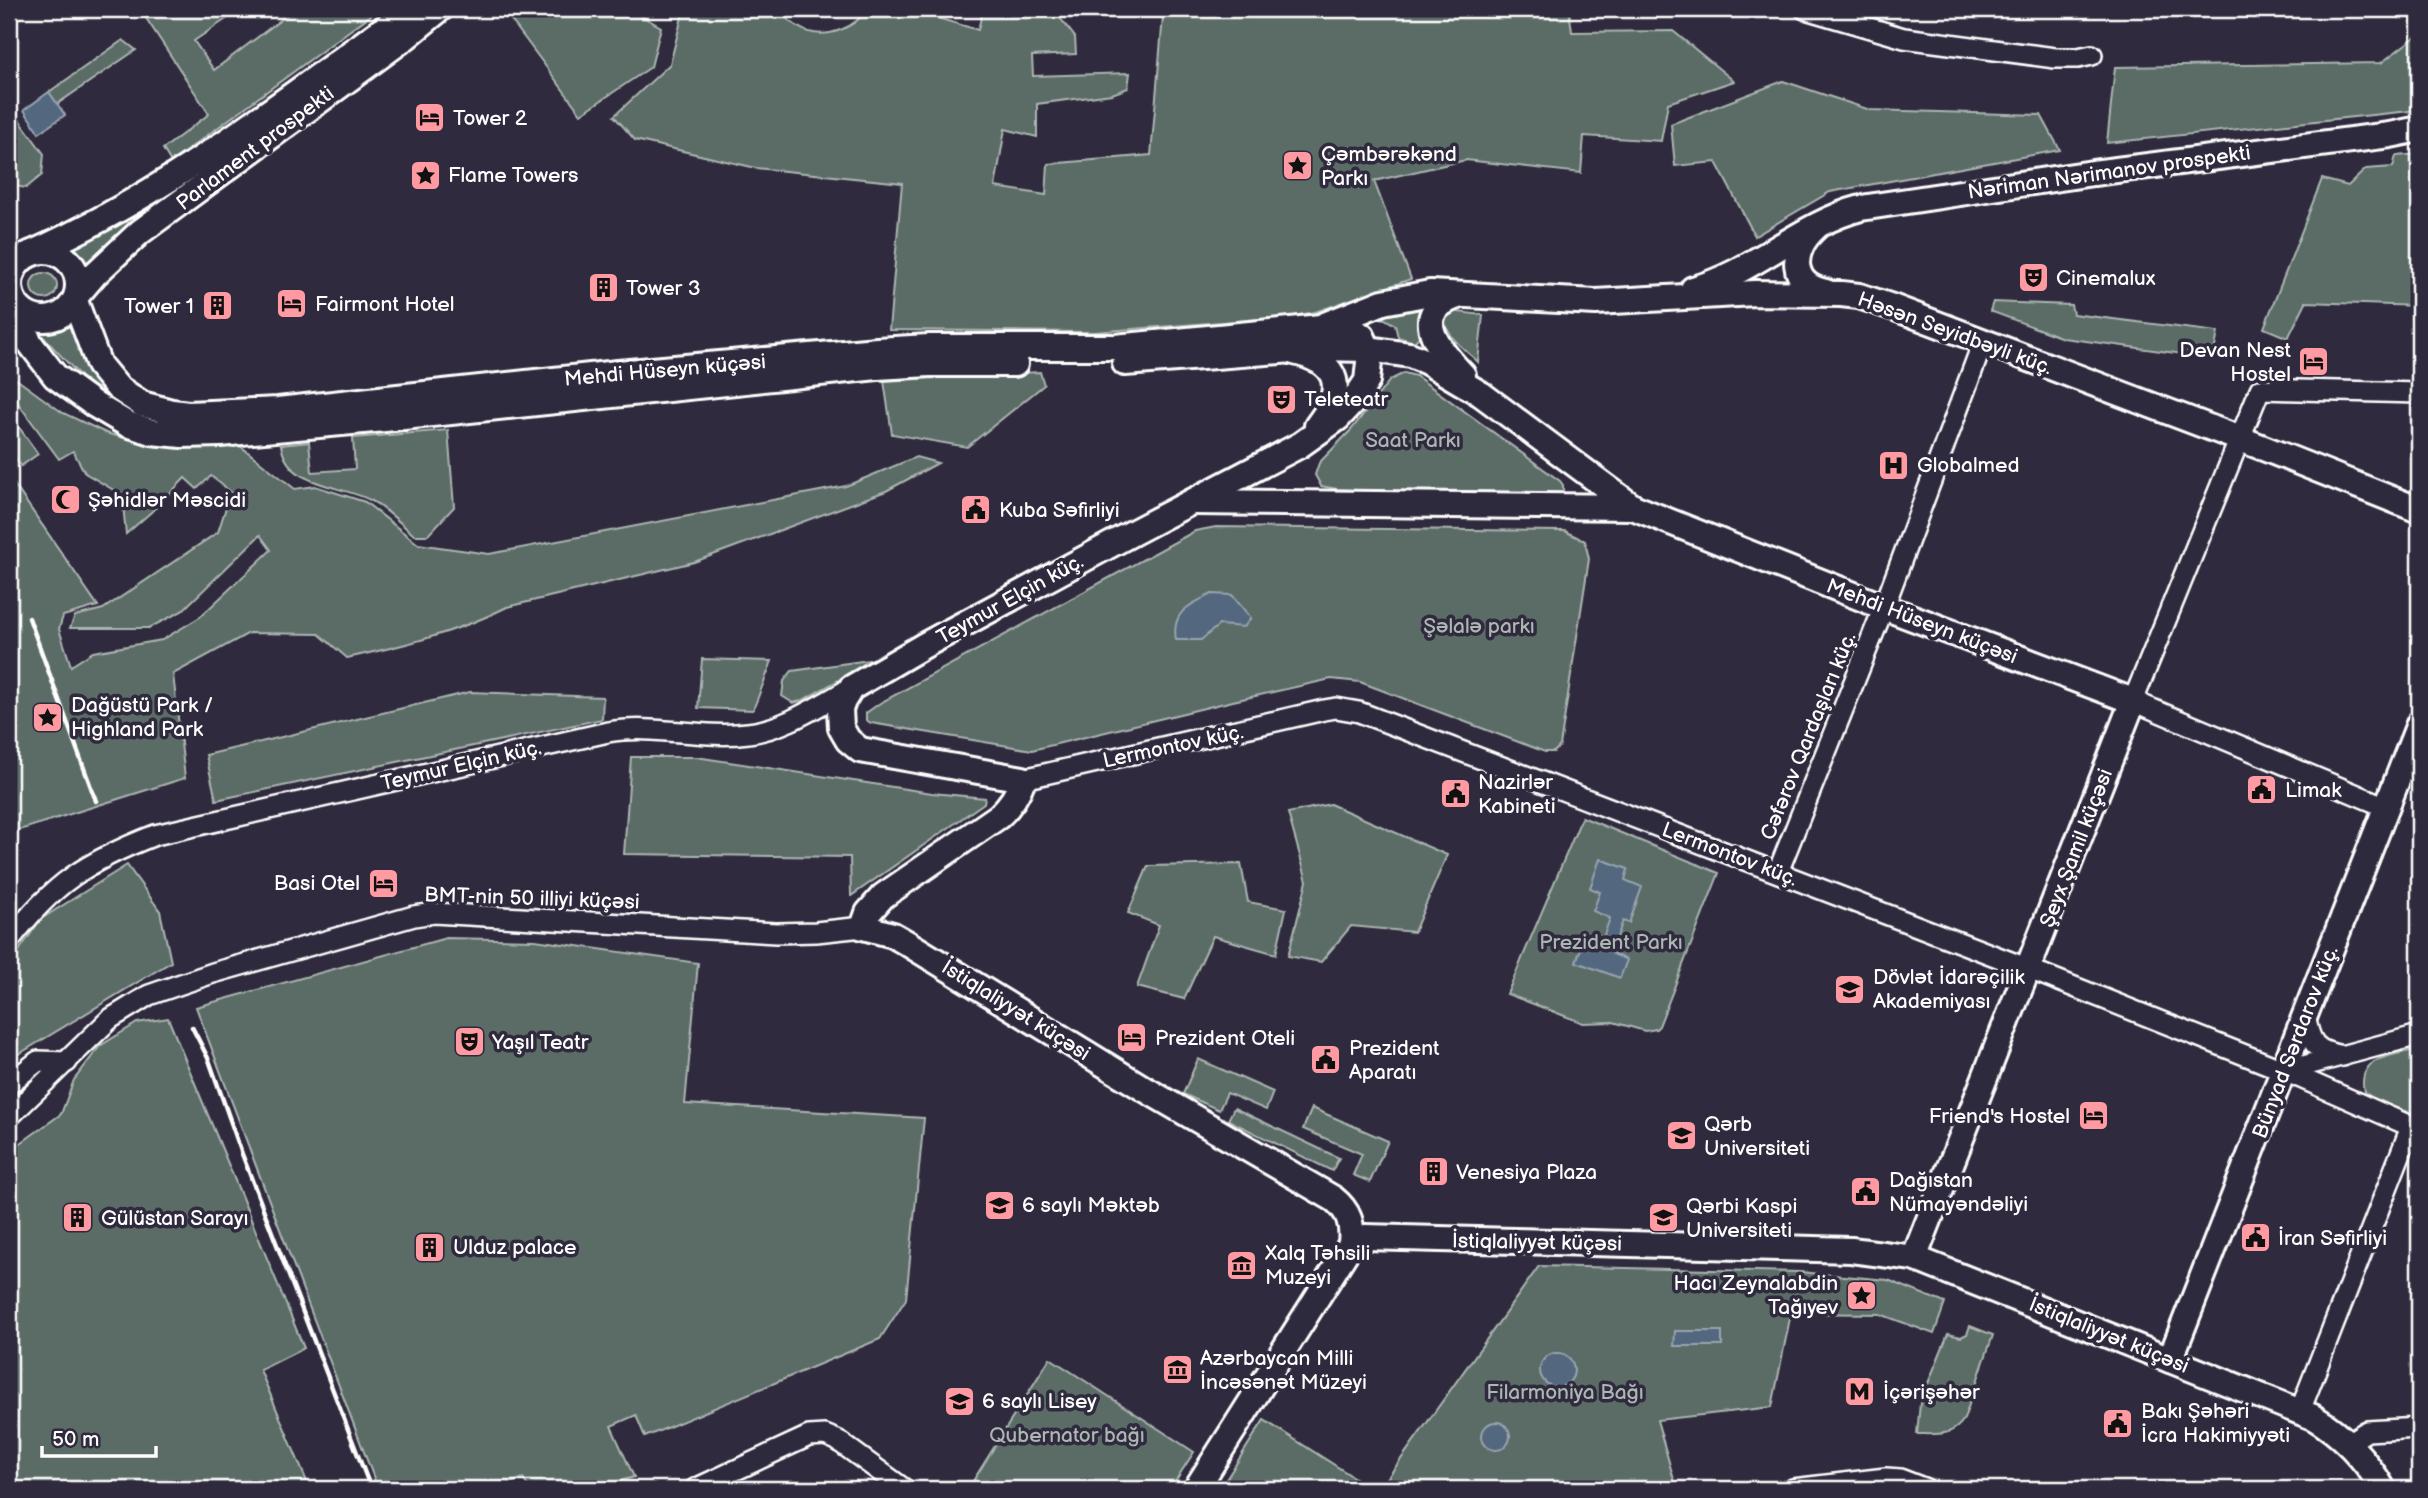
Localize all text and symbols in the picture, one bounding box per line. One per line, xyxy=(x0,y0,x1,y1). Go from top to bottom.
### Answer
street label: Parlament prospekti xyxy=(172,81,339,216)
hotel icon: Tower 2 xyxy=(413,101,447,135)
place label: Tower 2 xyxy=(453,106,528,131)
street label: Nəriman Nərimanov prospekti xyxy=(1966,140,2252,205)
place label: Çəmbərəkənd Parkı xyxy=(1321,142,1457,191)
place icon: Çəmbərəkənd Parkı xyxy=(1281,149,1315,183)
place icon: Flame Towers xyxy=(408,158,442,192)
place label: Flame Towers xyxy=(448,163,578,188)
theatre icon: Cinemalux xyxy=(2016,261,2050,295)
place label: Cinemalux xyxy=(2056,266,2156,291)
building icon: Tower 3 xyxy=(586,271,620,305)
place label: Tower 3 xyxy=(626,276,701,301)
hotel icon: Fairmont Hotel xyxy=(275,287,309,321)
street label: Həsən Seyidbəyli küç. xyxy=(1854,287,2055,380)
building icon: Tower 1 xyxy=(200,289,234,323)
place label: Fairmont Hotel xyxy=(315,292,455,317)
place label: Tower 1 xyxy=(124,294,194,319)
place label: Devan Nest Hostel xyxy=(2179,338,2292,387)
hotel icon: Devan Nest Hostel xyxy=(2297,345,2331,379)
street label: Mehdi Hüseyn küçəsi xyxy=(563,349,767,392)
theatre icon: Teleteatr xyxy=(1264,382,1298,416)
place label: Teleteatr xyxy=(1304,387,1388,412)
park label: Saat Parkı xyxy=(1365,428,1461,453)
hospital icon: Globalmed xyxy=(1877,448,1911,482)
place label: Globalmed xyxy=(1917,453,2019,478)
mosque icon: Şəhidlər Məscidi xyxy=(48,483,82,517)
place label: Şəhidlər Məscidi xyxy=(88,488,246,513)
public building icon: Kuba Səfirliyi xyxy=(959,493,993,527)
place label: Kuba Səfirliyi xyxy=(999,498,1120,523)
street label: Teymur Elçin küç. xyxy=(933,549,1088,650)
street label: Mehdi Hüseyn küçəsi xyxy=(1823,574,2021,669)
park label: Şəlalə parkı xyxy=(1423,614,1535,639)
street label: Cəfərov Qardaşları küç. xyxy=(1755,629,1862,844)
place label: Dağüstü Park / Highland Park xyxy=(71,693,213,742)
place icon: Dağüstü Park / Highland Park xyxy=(31,700,65,734)
street label: Lermontov küç. xyxy=(1100,719,1246,774)
street label: Teymur Elçin küç. xyxy=(379,735,544,796)
street label: Şeyx Şamil küçəsi xyxy=(2035,765,2118,931)
place label: Nazirlər Kabineti xyxy=(1478,770,1556,819)
public building icon: Limak xyxy=(2245,773,2279,807)
public building icon: Nazirlər Kabineti xyxy=(1438,777,1472,811)
place label: Limak xyxy=(2285,778,2342,803)
street label: Lermontov küç. xyxy=(1658,817,1801,892)
hotel icon: Basi Otel xyxy=(366,866,400,900)
place label: Basi Otel xyxy=(274,871,360,896)
street label: BMT-nin 50 illiyi küçəsi xyxy=(424,882,640,915)
park label: Prezident Parkı xyxy=(1539,930,1683,955)
street label: Bünyad Sərdarov küç. xyxy=(2247,942,2344,1142)
street label: İstiqlaliyyət küçəsi xyxy=(937,955,1095,1066)
place label: Dövlət İdarəçilik Akademiyası xyxy=(1873,965,2025,1014)
school or university icon: Dövlət İdarəçilik Akademiyası xyxy=(1833,972,1867,1006)
hotel icon: Prezident Oteli xyxy=(1115,1021,1149,1055)
theatre icon: Yaşıl Teatr xyxy=(452,1025,486,1059)
place label: Prezident Oteli xyxy=(1155,1026,1295,1051)
place label: Yaşıl Teatr xyxy=(491,1030,589,1055)
place label: Prezident Aparatı xyxy=(1349,1036,1440,1085)
public building icon: Prezident Aparatı xyxy=(1309,1043,1343,1077)
hotel icon: Friend's Hostel xyxy=(2076,1099,2110,1133)
place label: Friend's Hostel xyxy=(1929,1104,2070,1129)
place label: Qərb Universiteti xyxy=(1704,1112,1810,1161)
school or university icon: Qərb Universiteti xyxy=(1664,1119,1698,1153)
building icon: Venesiya Plaza xyxy=(1416,1155,1450,1189)
place label: Venesiya Plaza xyxy=(1456,1160,1597,1185)
place label: Dağıstan Nümayəndəliyi xyxy=(1889,1168,2028,1217)
public building icon: Dağıstan Nümayəndəliyi xyxy=(1849,1175,1883,1209)
school or university icon: 6 saylı Məktəb xyxy=(982,1188,1016,1222)
place label: 6 saylı Məktəb xyxy=(1022,1193,1160,1218)
place label: Qərbi Kaspi Universiteti xyxy=(1686,1194,1797,1243)
building icon: Gülüstan Sarayı xyxy=(61,1201,95,1235)
school or university icon: Qərbi Kaspi Universiteti xyxy=(1646,1201,1680,1235)
place label: Gülüstan Sarayı xyxy=(101,1206,248,1231)
public building icon: İran Səfirliyi xyxy=(2238,1221,2272,1255)
place label: İran Səfirliyi xyxy=(2278,1226,2387,1251)
street label: İstiqlaliyyət küçəsi xyxy=(1452,1229,1622,1256)
building icon: Ulduz palace xyxy=(413,1230,447,1264)
place label: Ulduz palace xyxy=(453,1235,576,1260)
place label: Xalq Təhsili Muzeyi xyxy=(1264,1241,1370,1290)
museum icon: Xalq Təhsili Muzeyi xyxy=(1225,1248,1259,1282)
place label: Hacı Zeynalabdin Tağıyev xyxy=(1674,1271,1839,1320)
place icon: Hacı Zeynalabdin Tağıyev xyxy=(1844,1278,1878,1312)
street label: İstiqlaliyyət küçəsi xyxy=(2025,1292,2192,1379)
place label: Azərbaycan Milli İncəsənət Müzeyi xyxy=(1200,1346,1367,1395)
museum icon: Azərbaycan Milli İncəsənət Müzeyi xyxy=(1160,1353,1194,1387)
metro station icon: İçərişəhər xyxy=(1843,1375,1877,1409)
park label: Filarmoniya Bağı xyxy=(1486,1380,1644,1405)
place label: İçərişəhər xyxy=(1883,1380,1980,1405)
school or university icon: 6 saylı Lisey xyxy=(942,1384,976,1418)
place label: 6 saylı Lisey xyxy=(982,1389,1097,1414)
place label: Bakı Şəhəri İcra Hakimiyyəti xyxy=(2141,1399,2290,1448)
public building icon: Bakı Şəhəri İcra Hakimiyyəti xyxy=(2101,1406,2135,1440)
scale bar xyxy=(42,1414,156,1458)
park label: Qubernator bağı xyxy=(989,1423,1145,1448)
text: 50 m xyxy=(52,1427,99,1452)

